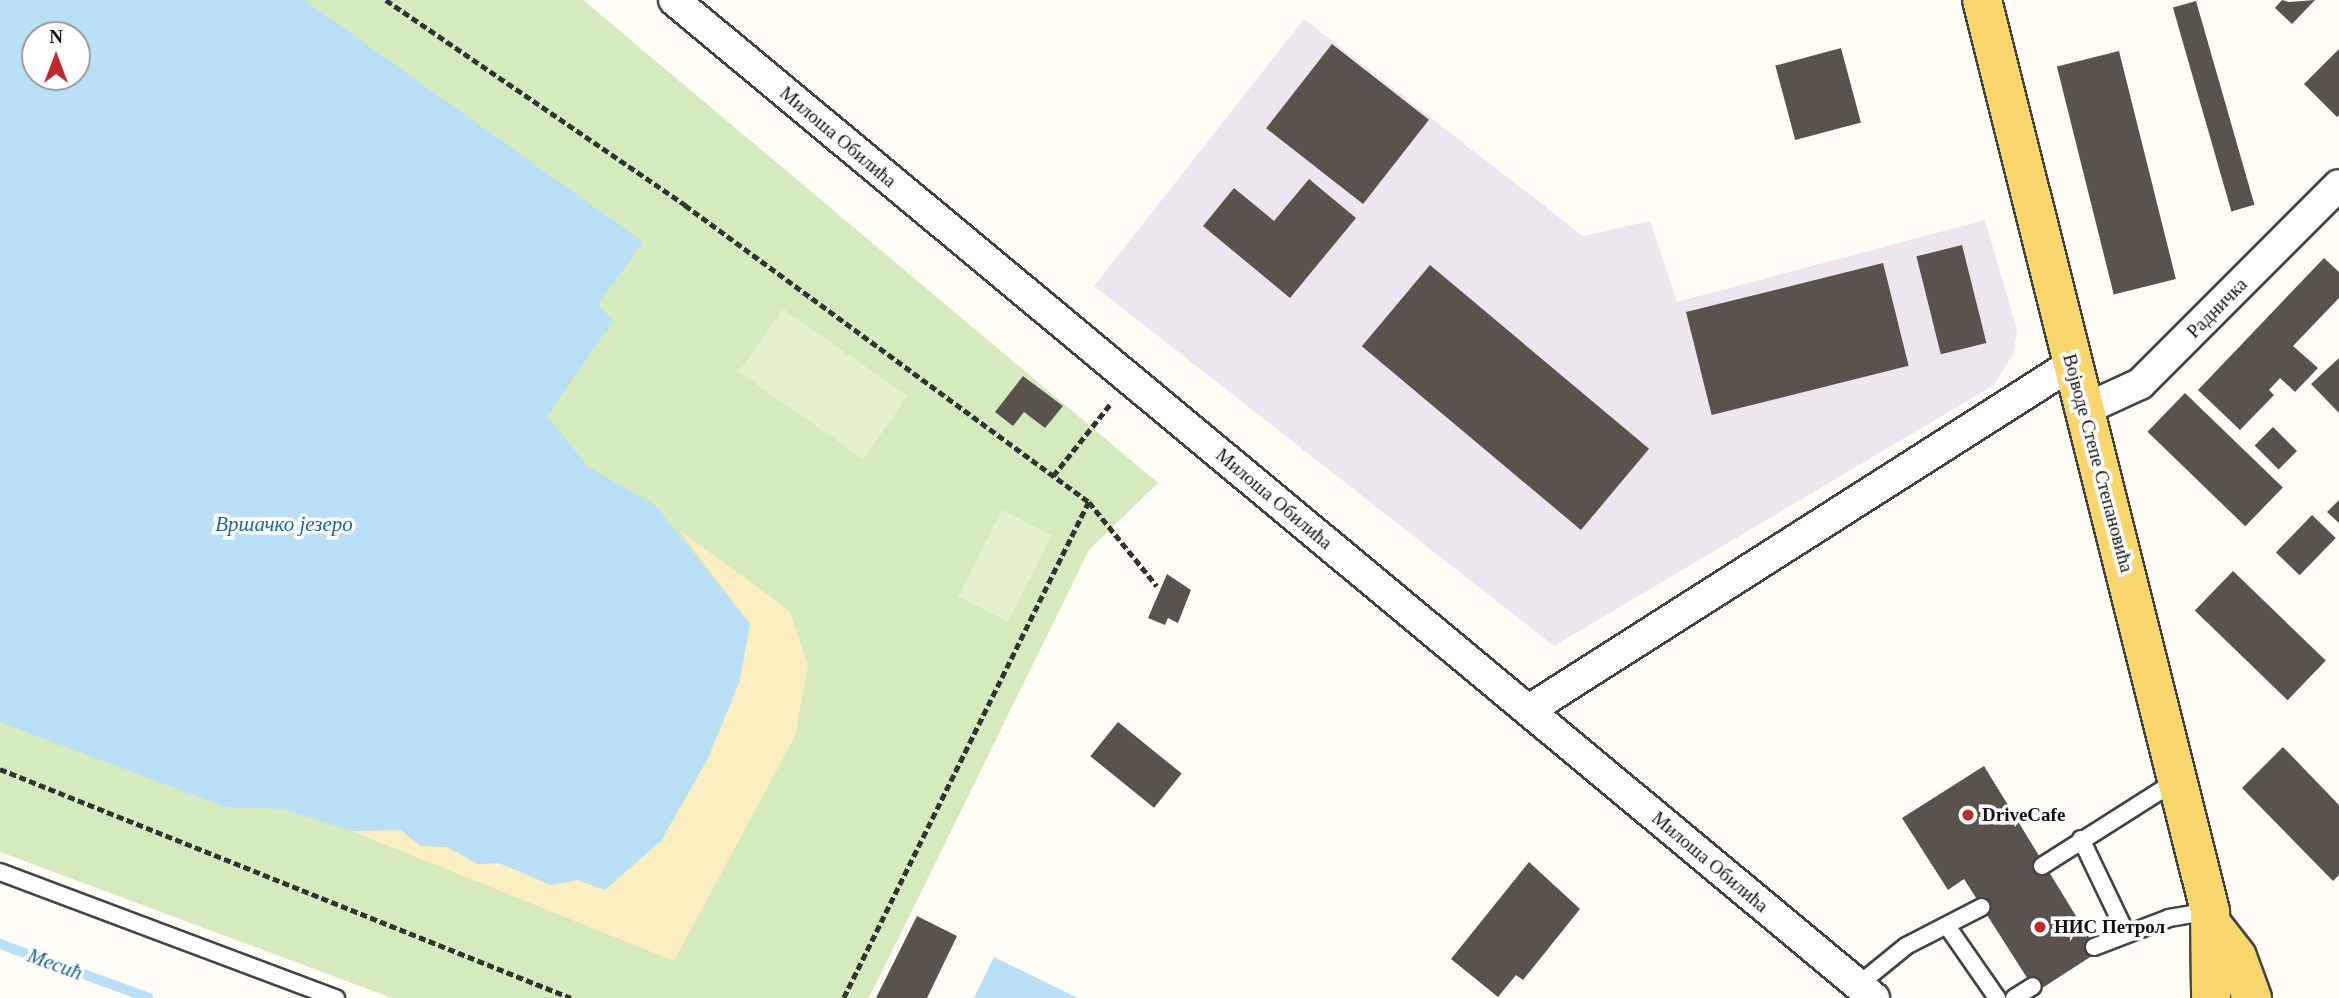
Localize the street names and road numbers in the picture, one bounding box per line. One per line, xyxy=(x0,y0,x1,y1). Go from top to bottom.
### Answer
street label: Милоша Обилића xyxy=(775,82,901,192)
street label: Радничка xyxy=(2182,273,2252,343)
street label: Војводе Степе Степановића xyxy=(2058,351,2138,575)
street label: Милоша Обилића xyxy=(1211,444,1337,554)
street label: Милоша Обилића xyxy=(1647,807,1773,917)

